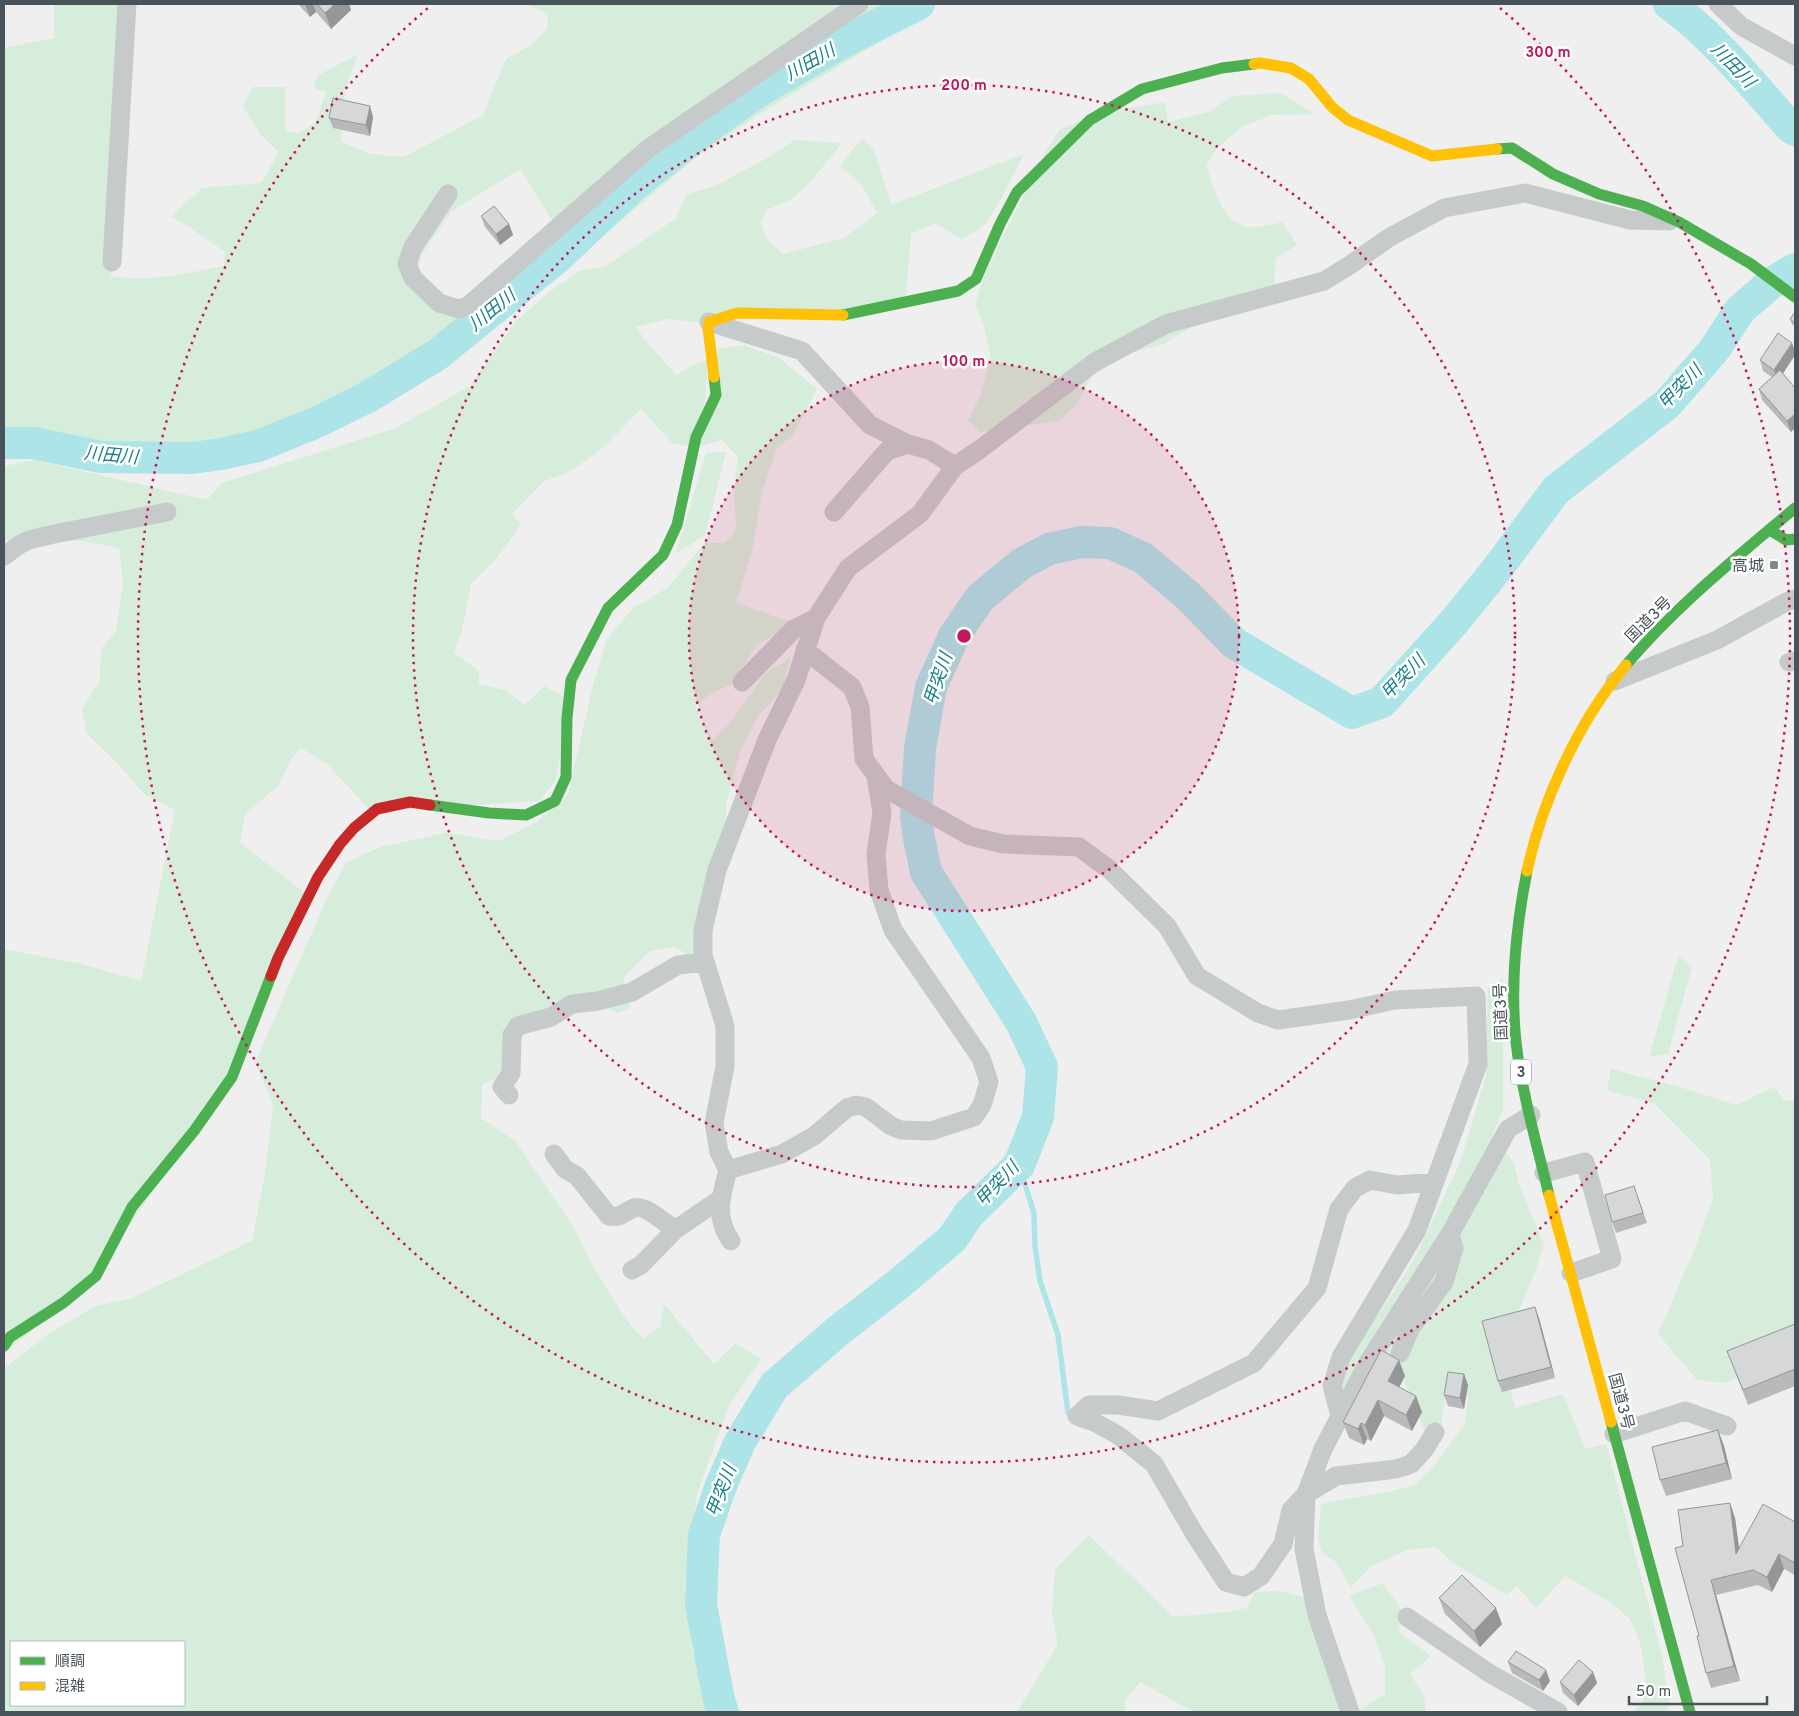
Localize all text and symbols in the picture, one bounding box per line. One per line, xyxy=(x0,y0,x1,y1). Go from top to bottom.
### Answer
water label: 川田川 xyxy=(782,39,842,87)
water label: 川田川 xyxy=(1705,39,1760,95)
text: 300 m xyxy=(1525,44,1571,63)
text: 200 m xyxy=(941,77,987,96)
water label: 川田川 xyxy=(465,284,523,337)
text: 100 m xyxy=(943,353,985,372)
water label: 甲突川 xyxy=(1654,359,1709,415)
water label: 川田川 xyxy=(83,443,141,470)
place label: 高城 xyxy=(1732,557,1764,577)
marker: 高城 xyxy=(1768,559,1780,571)
street label: 国道3号 xyxy=(1622,593,1677,648)
centre of rings xyxy=(955,627,973,645)
water label: 甲突川 xyxy=(920,648,960,709)
water label: 甲突川 xyxy=(1377,649,1432,705)
street label: 国道3号 xyxy=(1491,983,1513,1041)
road number: 3 xyxy=(1511,1060,1531,1084)
water label: 甲突川 xyxy=(971,1156,1026,1213)
street label: 国道3号 xyxy=(1603,1371,1637,1432)
water label: 甲突川 xyxy=(702,1460,744,1521)
legend xyxy=(10,1641,185,1706)
text: 順調 xyxy=(55,1653,85,1672)
scale bar xyxy=(1629,1674,1766,1706)
text: 混雑 xyxy=(55,1678,85,1697)
text: 50 m xyxy=(1636,1683,1671,1702)

